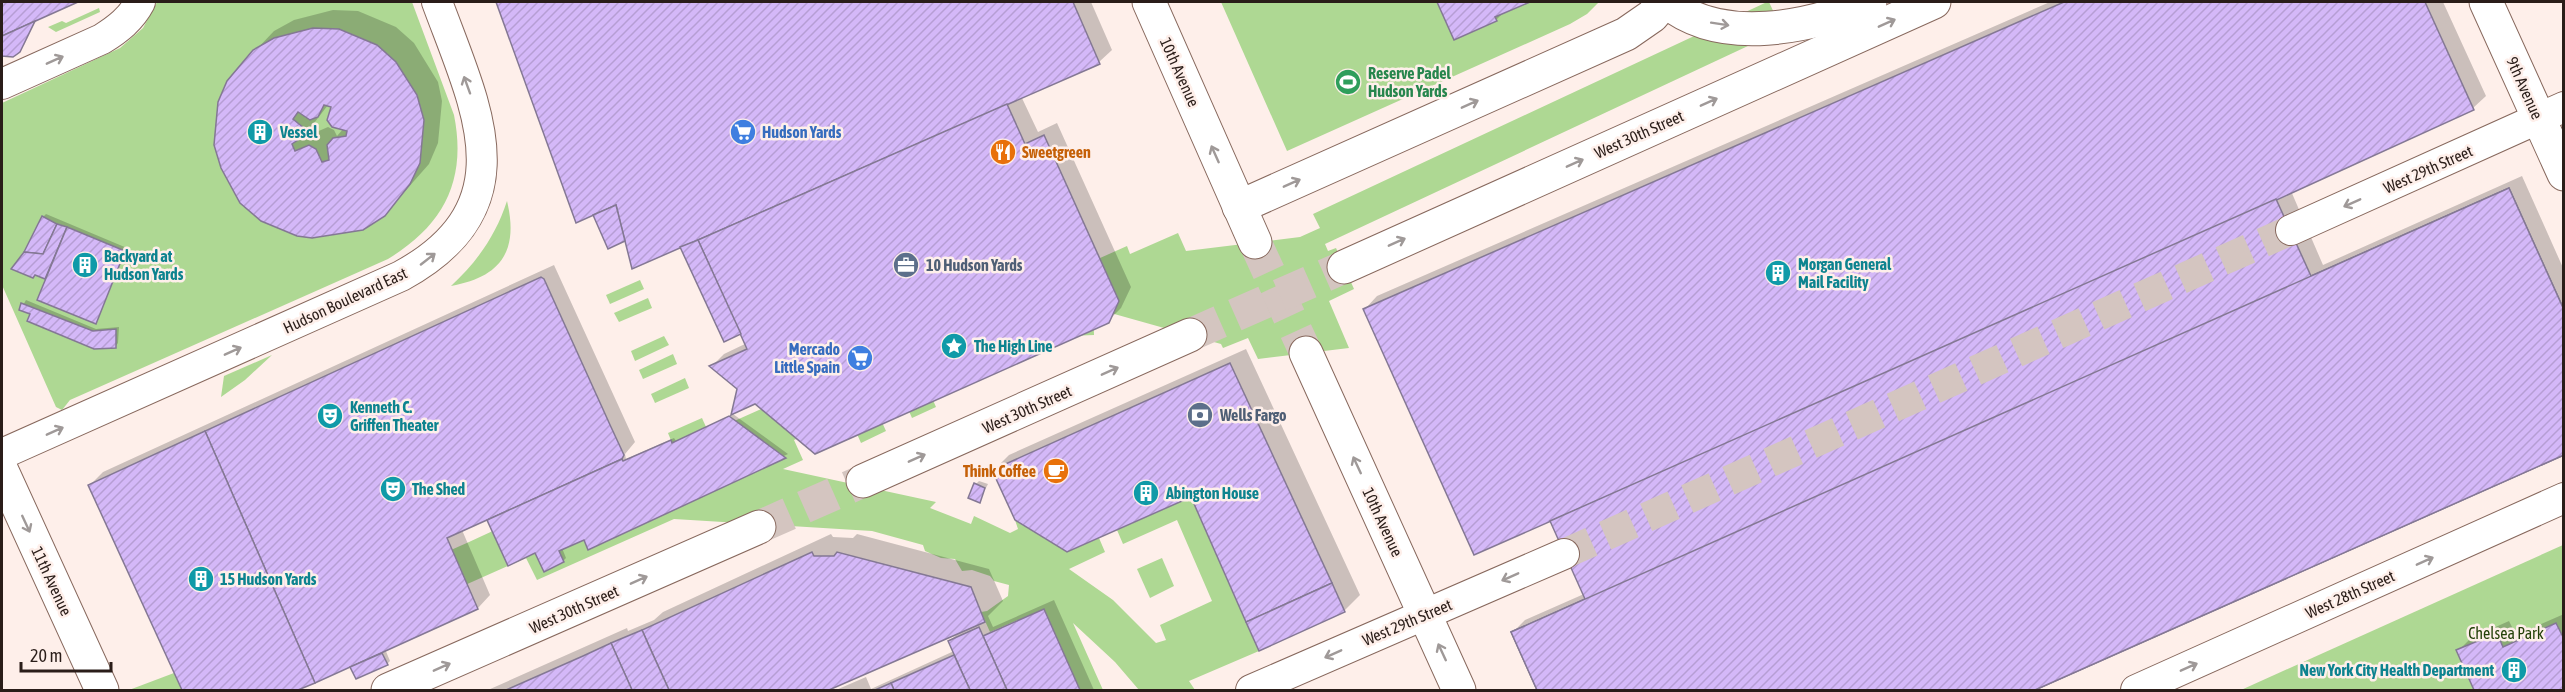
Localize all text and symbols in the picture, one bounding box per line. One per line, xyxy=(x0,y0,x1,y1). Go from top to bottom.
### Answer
one-way arrow xyxy=(1877,16,1895,28)
one-way arrow xyxy=(1709,19,1729,30)
street label: 10th Avenue xyxy=(1157,35,1203,109)
one-way arrow xyxy=(45,54,63,66)
street label: 9th Avenue xyxy=(2503,54,2547,122)
place label: Reserve Padel Hudson Yards xyxy=(1368,64,1452,100)
sports icon: Reserve Padel Hudson Yards xyxy=(1333,67,1363,97)
one-way arrow xyxy=(461,76,472,95)
one-way arrow xyxy=(1699,96,1717,108)
one-way arrow xyxy=(1461,97,1479,108)
street label: West 30th Street xyxy=(1592,106,1687,162)
building icon: Vessel xyxy=(245,117,275,147)
supermarket icon: Hudson Yards xyxy=(728,117,758,147)
place label: Vessel xyxy=(279,123,318,141)
place label: Hudson Yards xyxy=(762,123,842,141)
restaurant icon: Sweetgreen xyxy=(988,137,1018,167)
street label: West 29th Street xyxy=(2381,141,2476,197)
place label: Sweetgreen xyxy=(1022,143,1091,161)
one-way arrow xyxy=(1209,145,1220,163)
one-way arrow xyxy=(1566,156,1584,168)
one-way arrow xyxy=(1282,177,1300,188)
one-way arrow xyxy=(2343,198,2361,209)
one-way arrow xyxy=(1388,236,1406,248)
place label: Backyard at Hudson Yards xyxy=(104,247,184,283)
building icon: Backyard at Hudson Yards xyxy=(70,250,100,280)
office icon: 10 Hudson Yards xyxy=(891,250,921,280)
one-way arrow xyxy=(420,253,436,266)
place label: Morgan General Mail Facility xyxy=(1798,255,1892,291)
place label: 10 Hudson Yards xyxy=(926,256,1023,274)
building icon: Morgan General Mail Facility xyxy=(1763,258,1793,288)
street label: Hudson Boulevard East xyxy=(280,263,410,337)
place icon: The High Line xyxy=(939,331,969,361)
place label: The High Line xyxy=(974,337,1053,355)
place label: Mercado Little Spain xyxy=(774,340,840,376)
supermarket icon: Mercado Little Spain xyxy=(845,343,875,373)
one-way arrow xyxy=(223,345,242,356)
one-way arrow xyxy=(1101,365,1119,376)
street label: West 30th Street xyxy=(980,381,1075,437)
place label: Kenneth C. Griffen Theater xyxy=(350,398,439,434)
bank icon: Wells Fargo xyxy=(1185,400,1215,430)
theatre icon: Kenneth C. Griffen Theater xyxy=(315,401,345,431)
place label: Wells Fargo xyxy=(1219,406,1287,424)
one-way arrow xyxy=(45,424,63,436)
one-way arrow xyxy=(907,452,925,463)
cafe icon: Think Coffee xyxy=(1041,456,1071,486)
one-way arrow xyxy=(1351,457,1362,475)
place label: Think Coffee xyxy=(963,462,1036,480)
theatre icon: The Shed xyxy=(378,474,408,504)
building icon: Abington House xyxy=(1131,478,1161,508)
place label: The Shed xyxy=(412,480,466,498)
place label: Abington House xyxy=(1165,484,1259,502)
street label: 10th Avenue xyxy=(1359,485,1407,559)
one-way arrow xyxy=(21,515,33,533)
street label: 11th Avenue xyxy=(28,544,76,618)
one-way arrow xyxy=(2415,554,2433,566)
building icon: 15 Hudson Yards xyxy=(186,564,216,594)
street label: West 28th Street xyxy=(2303,566,2398,622)
place label: 15 Hudson Yards xyxy=(220,570,317,588)
one-way arrow xyxy=(1502,572,1520,584)
one-way arrow xyxy=(630,574,648,585)
street label: West 30th Street xyxy=(527,581,622,637)
street label: West 29th Street xyxy=(1360,595,1455,649)
park label: Chelsea Park xyxy=(2468,624,2544,642)
scale bar xyxy=(21,635,111,673)
one-way arrow xyxy=(1436,644,1448,662)
text: 20 m xyxy=(30,645,62,666)
one-way arrow xyxy=(1324,649,1342,660)
building icon: New York City Health Department xyxy=(2499,655,2529,685)
one-way arrow xyxy=(2180,660,2198,672)
one-way arrow xyxy=(432,661,450,672)
place label: New York City Health Department xyxy=(2299,661,2494,679)

